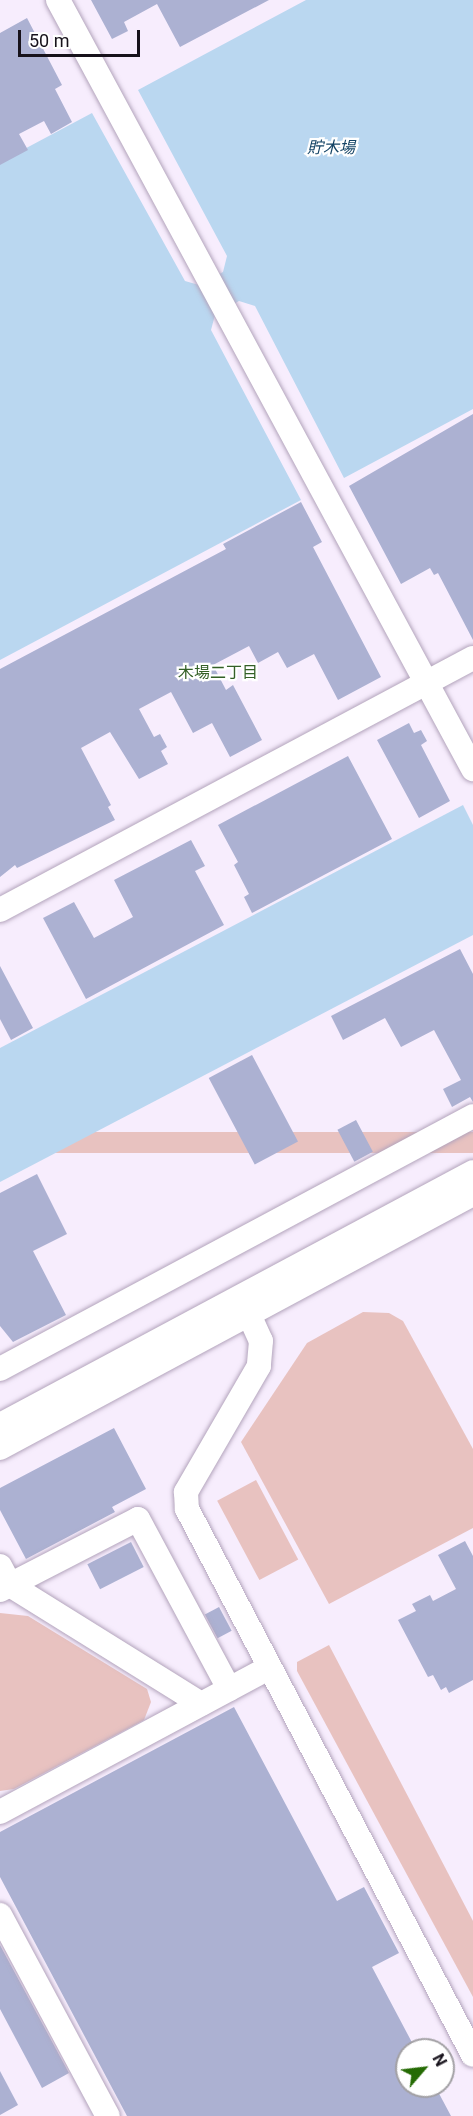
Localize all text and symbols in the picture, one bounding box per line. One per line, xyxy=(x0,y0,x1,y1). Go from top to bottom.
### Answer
scale bar xyxy=(21,18,142,56)
text: 50 m xyxy=(29,30,69,51)
water label: 貯木場 xyxy=(307,138,355,158)
district label: 木場二丁目 xyxy=(178,663,258,683)
north arrow xyxy=(395,2038,455,2098)
text: N xyxy=(429,2051,451,2070)

